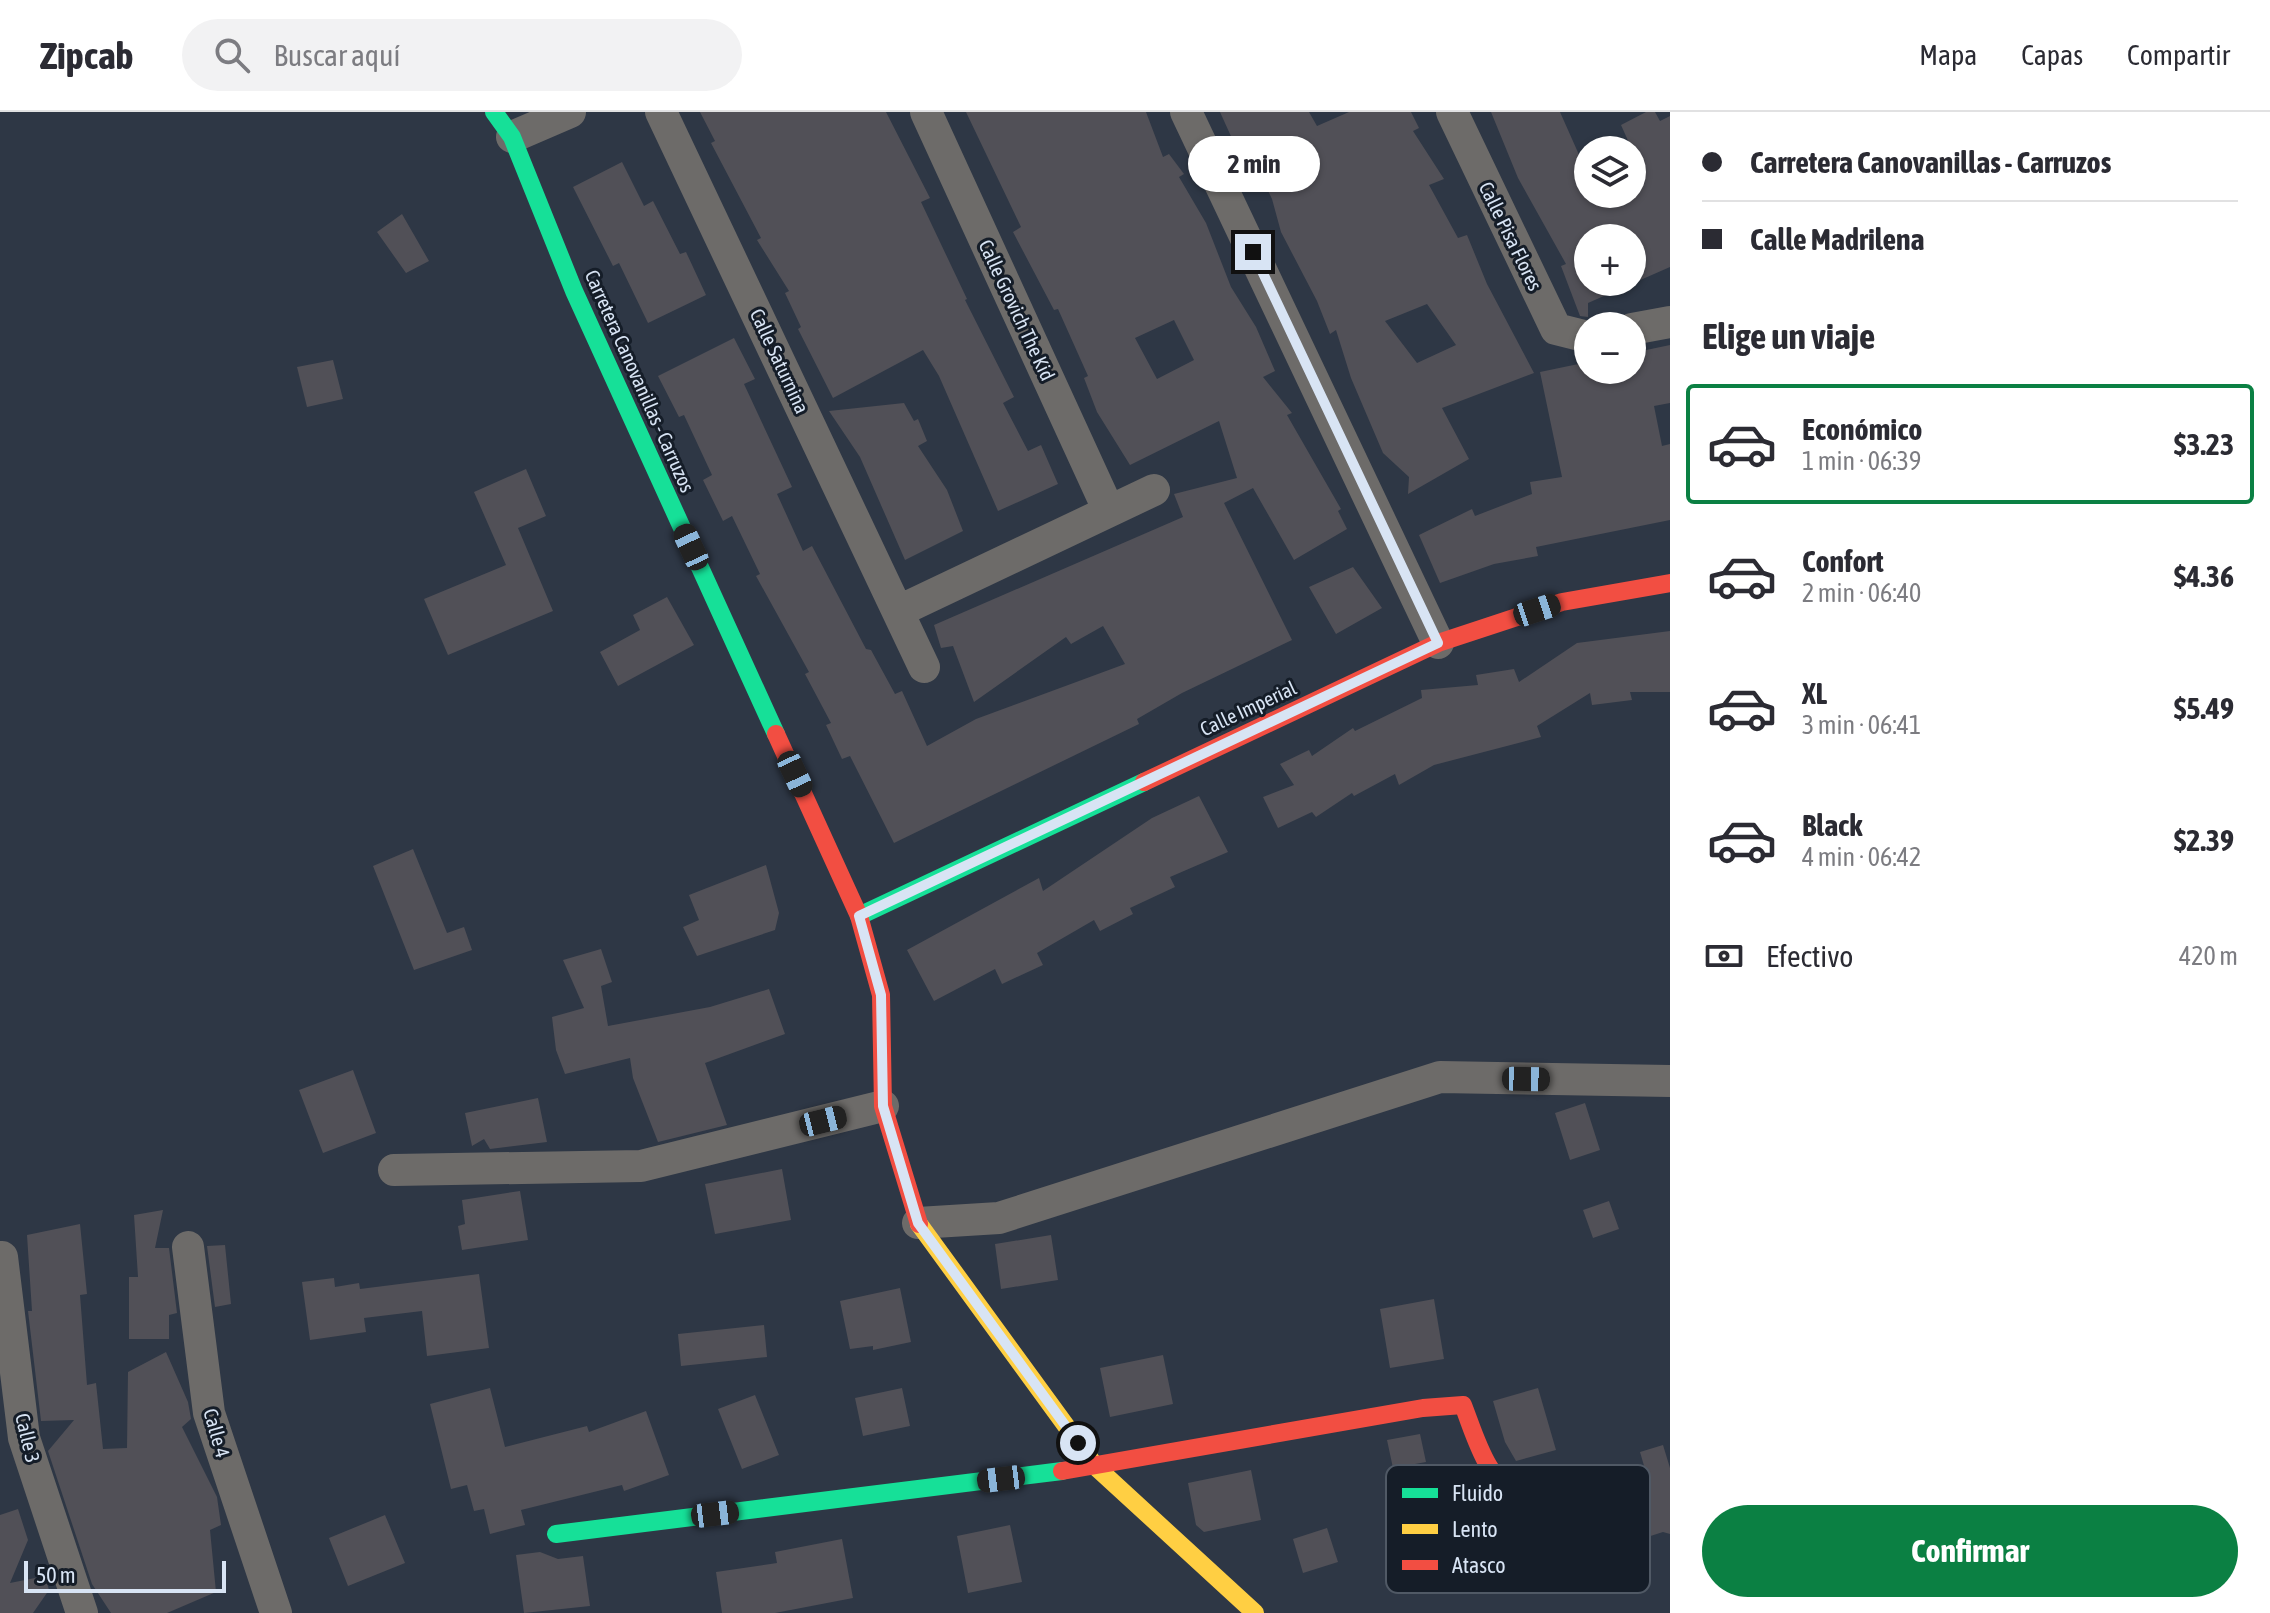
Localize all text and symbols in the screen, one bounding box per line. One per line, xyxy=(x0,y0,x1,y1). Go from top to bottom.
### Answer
search box xyxy=(182,19,742,91)
icon: search xyxy=(210,33,254,77)
text: Zipcab xyxy=(40,34,134,77)
text: Buscar aquí xyxy=(274,38,400,72)
text: Mapa xyxy=(1919,39,1977,71)
text: Capas xyxy=(2021,39,2083,71)
text: Compartir xyxy=(2127,39,2230,71)
callout: 2 min xyxy=(1187,136,1319,192)
map controls xyxy=(1574,136,1646,384)
button: layers xyxy=(1574,136,1646,208)
text: Carretera Canovanillas - Carruzos xyxy=(1750,145,2111,179)
text: 2 min xyxy=(1227,149,1281,179)
street label: Calle Pisa Flores xyxy=(1475,178,1547,294)
text: Calle Madrilena xyxy=(1750,222,1925,256)
button: + xyxy=(1574,224,1646,296)
route end xyxy=(1235,234,1271,270)
street label: Calle Grovich The Kid xyxy=(974,236,1060,384)
street label: Carretera Canovanillas - Carruzos xyxy=(581,266,699,496)
street label: Calle Saturnina xyxy=(746,305,814,417)
button: − xyxy=(1574,312,1646,384)
text: Elige un viaje xyxy=(1702,315,1875,357)
icon: car xyxy=(1706,408,1778,480)
text: Económico xyxy=(1802,412,1922,446)
text: $3.23 xyxy=(2174,427,2234,461)
text: 1 min · 06:39 xyxy=(1802,446,1921,476)
car xyxy=(670,520,712,574)
icon: car xyxy=(1706,540,1778,612)
text: Confort xyxy=(1802,544,1884,578)
text: $4.36 xyxy=(2174,559,2234,593)
text: 2 min · 06:40 xyxy=(1802,578,1921,608)
car xyxy=(1510,591,1564,629)
icon: car xyxy=(1706,672,1778,744)
street label: Calle Imperial xyxy=(1196,675,1300,740)
text: XL xyxy=(1802,676,1827,710)
text: $5.49 xyxy=(2174,691,2234,725)
text: 3 min · 06:41 xyxy=(1802,710,1921,740)
car xyxy=(774,747,816,801)
icon: car xyxy=(1706,804,1778,876)
text: Black xyxy=(1802,808,1862,842)
text: $2.39 xyxy=(2174,823,2234,857)
text: 4 min · 06:42 xyxy=(1802,842,1921,872)
icon: cash xyxy=(1702,934,1746,978)
text: Efectivo xyxy=(1766,939,1853,973)
text: 420 m xyxy=(2179,941,2238,971)
car xyxy=(1502,1067,1550,1091)
car xyxy=(797,1104,849,1138)
street label: Calle 4 xyxy=(199,1406,235,1460)
street label: Calle 3 xyxy=(11,1411,45,1465)
route start xyxy=(1060,1425,1096,1461)
car xyxy=(976,1464,1026,1494)
legend xyxy=(1386,1465,1650,1593)
text: Fluido xyxy=(1452,1480,1503,1506)
car xyxy=(690,1499,740,1529)
button: Confirmar xyxy=(1702,1505,2238,1597)
text: Lento xyxy=(1452,1516,1498,1542)
text: Atasco xyxy=(1452,1552,1506,1578)
scale bar xyxy=(24,1557,226,1593)
text: 50 m xyxy=(36,1562,76,1588)

